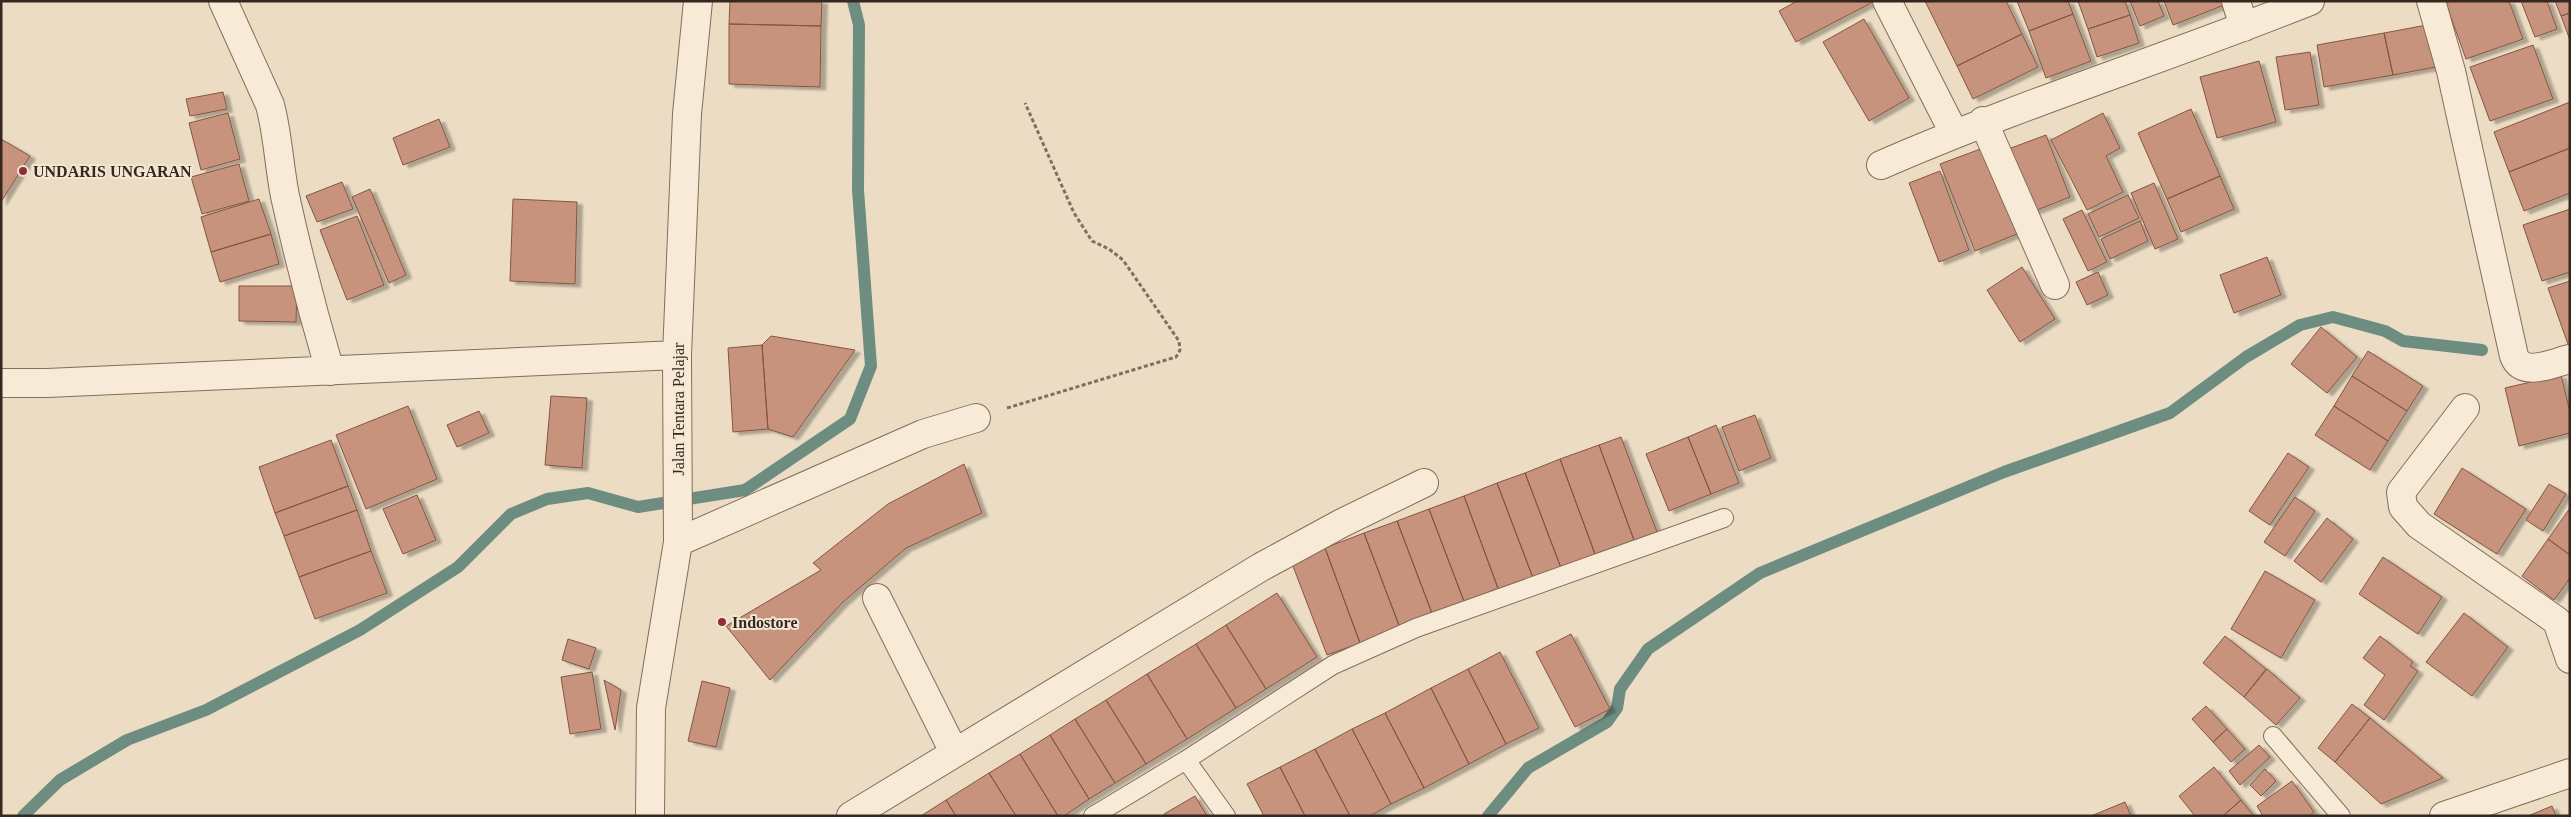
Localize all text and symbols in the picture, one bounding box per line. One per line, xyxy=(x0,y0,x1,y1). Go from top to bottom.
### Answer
place label: UNDARIS UNGARAN xyxy=(33,163,192,180)
marker: UNDARIS UNGARAN xyxy=(17,165,29,177)
street label: Jalan Tentara Pelajar xyxy=(670,342,688,475)
place label: Indostore xyxy=(732,614,798,631)
marker: Indostore xyxy=(716,616,728,628)

